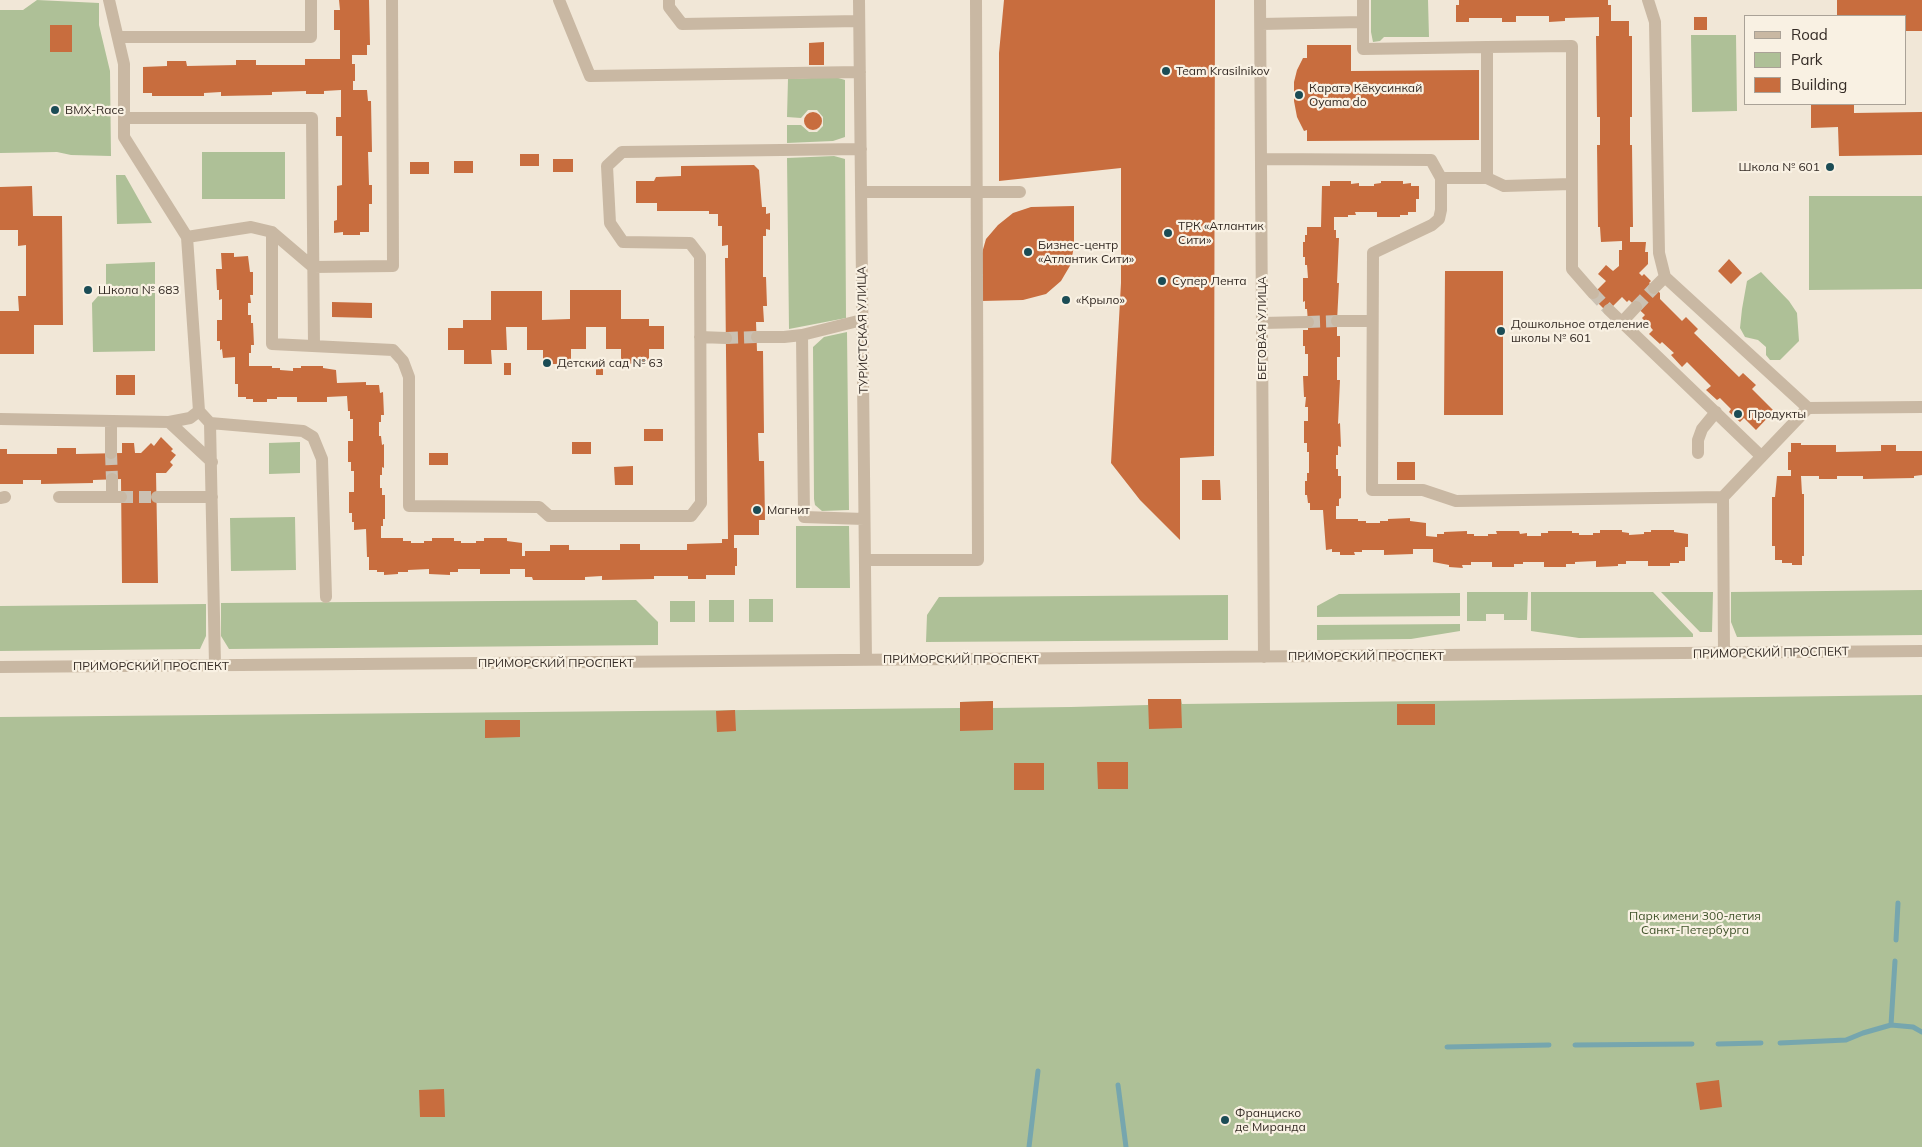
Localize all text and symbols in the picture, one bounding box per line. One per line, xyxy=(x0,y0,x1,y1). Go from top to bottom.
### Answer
legend xyxy=(1744,15,1907,105)
text: Road xyxy=(1791,25,1828,44)
text: Park xyxy=(1791,50,1823,69)
place label: Team Krasilnikov xyxy=(1176,64,1270,78)
marker: Team Krasilnikov xyxy=(1160,65,1172,77)
text: Building xyxy=(1791,75,1847,94)
place label: Каратэ Кёкусинкай Oyama do xyxy=(1309,81,1422,109)
marker: Каратэ Кёкусинкай Oyama do xyxy=(1293,89,1305,101)
place label: BMX-Race xyxy=(65,103,124,117)
marker: BMX-Race xyxy=(49,104,61,116)
place label: Школа № 601 xyxy=(1738,160,1820,174)
marker: Школа № 601 xyxy=(1824,161,1836,173)
place label: ТРК «Атлантик Сити» xyxy=(1178,219,1264,247)
marker: ТРК «Атлантик Сити» xyxy=(1162,227,1174,239)
place label: Бизнес-центр «Атлантик Сити» xyxy=(1038,238,1134,266)
marker: Бизнес-центр «Атлантик Сити» xyxy=(1022,246,1034,258)
street label: ТУРИСТСКАЯ УЛИЦА xyxy=(855,266,871,394)
place label: Супер Лента xyxy=(1172,274,1246,288)
marker: Супер Лента xyxy=(1156,275,1168,287)
street label: БЕГОВАЯ УЛИЦА xyxy=(1255,276,1269,380)
place label: Школа № 683 xyxy=(98,283,180,297)
marker: Школа № 683 xyxy=(82,284,94,296)
place label: «Крыло» xyxy=(1076,293,1125,307)
marker: «Крыло» xyxy=(1060,294,1072,306)
place label: Дошкольное отделение школы № 601 xyxy=(1511,317,1649,345)
marker: Дошкольное отделение школы № 601 xyxy=(1495,325,1507,337)
place label: Детский сад № 63 xyxy=(557,356,663,370)
marker: Детский сад № 63 xyxy=(541,357,553,369)
place label: Продукты xyxy=(1748,407,1806,421)
marker: Продукты xyxy=(1732,408,1744,420)
place label: Магнит xyxy=(767,503,810,517)
marker: Магнит xyxy=(751,504,763,516)
street label: ПРИМОРСКИЙ ПРОСПЕКТ xyxy=(1693,644,1849,662)
street label: ПРИМОРСКИЙ ПРОСПЕКТ xyxy=(1288,649,1444,663)
street label: ПРИМОРСКИЙ ПРОСПЕКТ xyxy=(883,652,1039,666)
street label: ПРИМОРСКИЙ ПРОСПЕКТ xyxy=(478,656,634,670)
street label: ПРИМОРСКИЙ ПРОСПЕКТ xyxy=(73,659,229,673)
park label: Парк имени 300-летия Санкт-Петербурга xyxy=(1629,909,1761,937)
place label: Франциско де Миранда xyxy=(1235,1106,1306,1134)
marker: Франциско де Миранда xyxy=(1219,1114,1231,1126)

